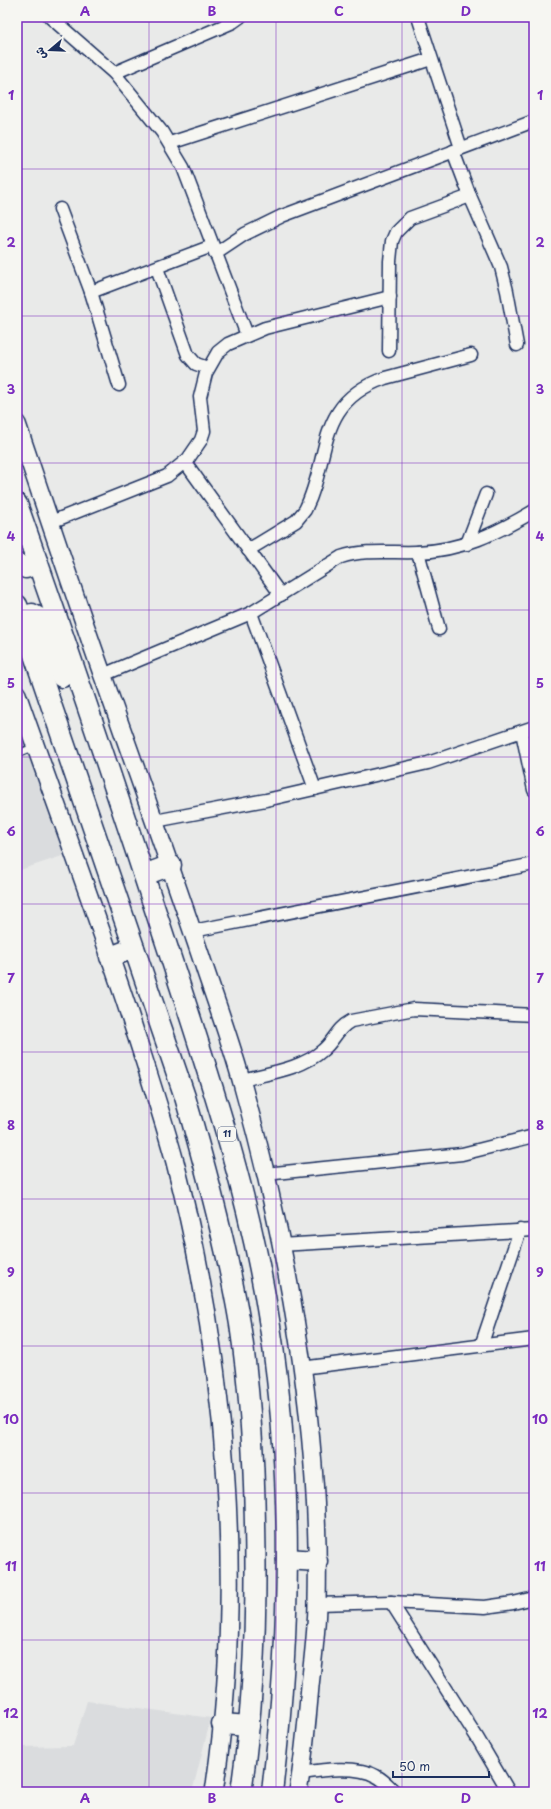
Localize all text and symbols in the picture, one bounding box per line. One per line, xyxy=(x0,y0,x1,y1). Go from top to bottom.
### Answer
text: A xyxy=(80,1,90,20)
text: B xyxy=(208,1,217,20)
text: C xyxy=(334,1,344,20)
text: D xyxy=(461,1,471,20)
north arrow xyxy=(30,30,70,70)
text: ش xyxy=(30,45,50,62)
text: 1 xyxy=(8,85,14,104)
text: 1 xyxy=(537,85,543,104)
text: 2 xyxy=(6,232,16,251)
text: 2 xyxy=(535,232,545,251)
text: 3 xyxy=(7,379,16,398)
text: 3 xyxy=(536,379,545,398)
text: 4 xyxy=(7,526,16,545)
text: 4 xyxy=(536,526,545,545)
text: 5 xyxy=(7,673,15,692)
text: 5 xyxy=(536,673,544,692)
text: 6 xyxy=(6,821,16,840)
text: 6 xyxy=(535,821,545,840)
text: 7 xyxy=(7,968,15,987)
text: 7 xyxy=(536,968,544,987)
text: 8 xyxy=(7,1115,15,1134)
text: 8 xyxy=(536,1115,544,1134)
road number: 11 xyxy=(218,1127,236,1141)
text: 9 xyxy=(7,1262,15,1281)
text: 9 xyxy=(536,1262,544,1281)
text: 10 xyxy=(3,1409,19,1428)
text: 10 xyxy=(532,1409,548,1428)
text: 11 xyxy=(5,1556,17,1575)
text: 11 xyxy=(534,1556,546,1575)
text: 12 xyxy=(3,1703,19,1722)
text: 12 xyxy=(532,1703,548,1722)
scale bar xyxy=(393,1753,489,1779)
text: 50 m xyxy=(399,1757,430,1775)
text: A xyxy=(80,1788,90,1807)
text: B xyxy=(208,1788,217,1807)
text: C xyxy=(334,1788,344,1807)
text: D xyxy=(461,1788,471,1807)

